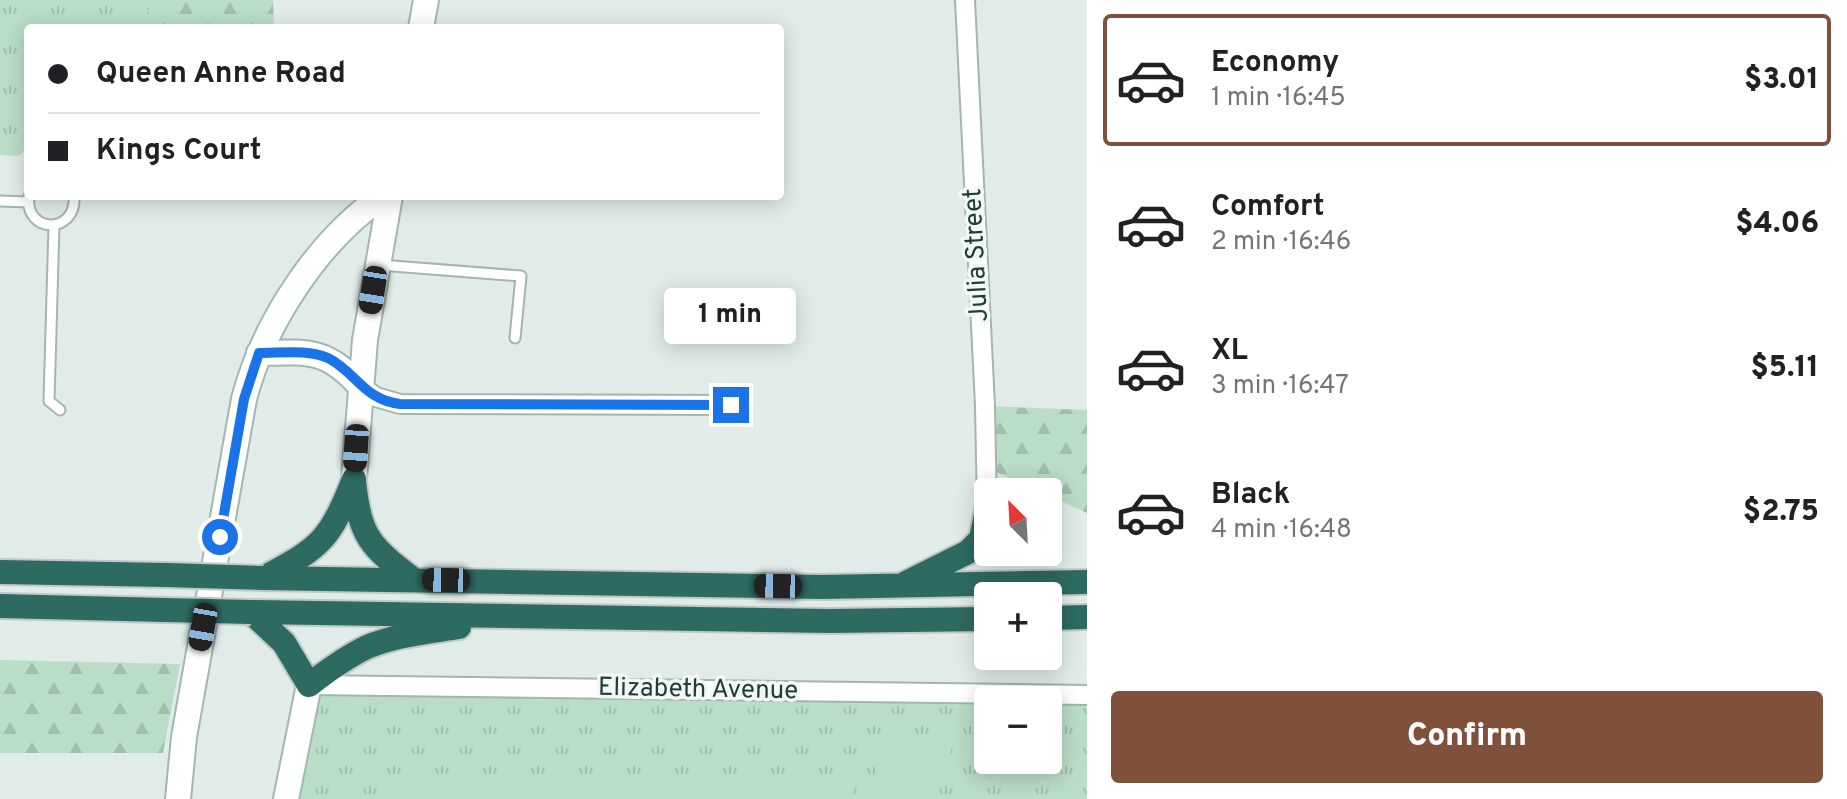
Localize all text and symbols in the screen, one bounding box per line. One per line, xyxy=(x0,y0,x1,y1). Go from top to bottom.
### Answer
icon: car xyxy=(1115,44,1187,116)
text: Economy xyxy=(1211,45,1339,82)
text: Queen Anne Road xyxy=(96,56,346,93)
text: $3.01 xyxy=(1744,62,1819,99)
text: 1 min · 16:45 xyxy=(1211,82,1346,115)
text: Kings Court xyxy=(96,133,262,170)
street label: Julia Street xyxy=(957,187,997,323)
icon: car xyxy=(1115,188,1187,260)
text: Comfort xyxy=(1211,189,1324,226)
text: $4.06 xyxy=(1735,206,1819,243)
text: 2 min · 16:46 xyxy=(1211,226,1351,259)
car xyxy=(357,264,389,316)
callout: 1 min xyxy=(665,289,797,345)
text: 1 min xyxy=(698,299,762,332)
icon: car xyxy=(1115,332,1187,404)
text: XL xyxy=(1211,333,1248,370)
text: $5.11 xyxy=(1750,350,1819,387)
text: 3 min · 16:47 xyxy=(1211,370,1349,403)
route end xyxy=(713,387,749,423)
car xyxy=(342,423,370,473)
icon: car xyxy=(1115,476,1187,548)
text: Black xyxy=(1211,477,1290,514)
north arrow xyxy=(974,478,1062,566)
map controls xyxy=(974,478,1062,774)
text: $2.75 xyxy=(1743,494,1819,531)
text: 4 min · 16:48 xyxy=(1211,514,1352,547)
route start xyxy=(202,519,238,555)
car xyxy=(422,568,470,592)
car xyxy=(754,574,802,598)
button: + xyxy=(974,582,1062,670)
car xyxy=(187,601,219,653)
street label: Elizabeth Avenue xyxy=(597,672,799,708)
button: − xyxy=(974,686,1062,774)
button: Confirm xyxy=(1111,691,1823,783)

